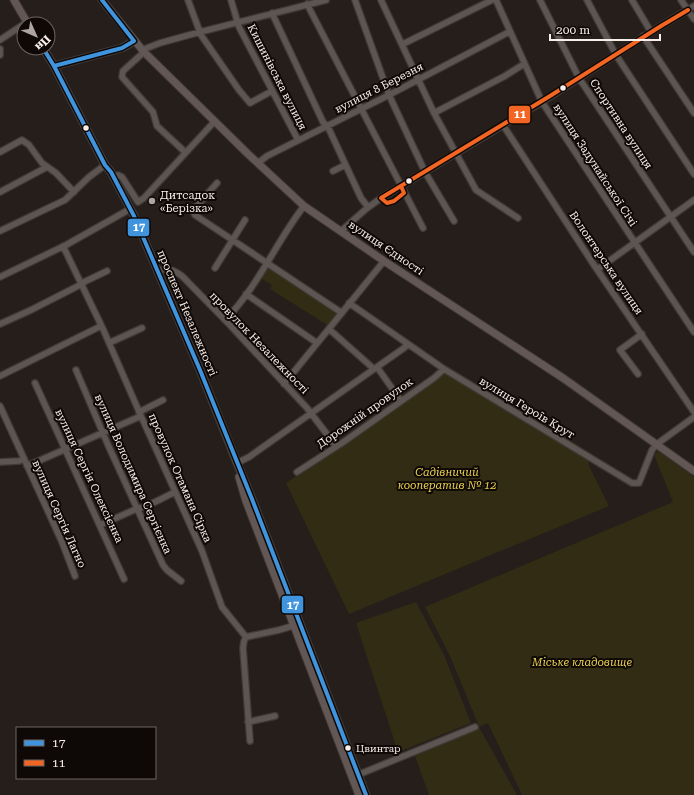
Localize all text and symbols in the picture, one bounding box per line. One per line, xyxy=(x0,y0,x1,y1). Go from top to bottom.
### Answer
north arrow xyxy=(16,16,56,56)
scale bar xyxy=(550,16,660,42)
street label: Кишинівська вулиця xyxy=(245,22,309,132)
text: 200 m xyxy=(556,23,590,37)
text: Пн xyxy=(32,32,53,54)
street label: вулиця 8 Березня xyxy=(333,60,425,116)
street label: Спортивна вулиця xyxy=(587,77,655,171)
unlabelled marker xyxy=(558,83,568,93)
street label: вулиця Задунайської Січі xyxy=(550,101,640,229)
line badge: 11 xyxy=(508,105,531,124)
text: 11 xyxy=(514,108,526,121)
unlabelled marker xyxy=(81,123,91,133)
unlabelled marker xyxy=(404,176,414,186)
place label: Дитсадок «Берізка» xyxy=(160,189,215,215)
marker: Дитсадок «Берізка» xyxy=(147,196,157,206)
street label: Волонтерська вулиця xyxy=(567,209,645,317)
line badge: 17 xyxy=(127,218,150,237)
street label: вулиця Єдності xyxy=(346,218,426,278)
text: 17 xyxy=(133,221,145,234)
street label: проспект Незалежності xyxy=(154,248,220,378)
street label: провулок Незалежності xyxy=(207,289,311,397)
street label: вулиця Героїв Крут xyxy=(477,374,577,442)
street label: Дорожній провулок xyxy=(315,375,415,451)
street label: вулиця Володимира Сергієнка xyxy=(92,392,174,556)
street label: вулиця Сергія Олексієнка xyxy=(52,407,126,545)
street label: провулок Отамана Сірка xyxy=(146,412,214,544)
street label: вулиця Сергія Лагно xyxy=(29,458,89,570)
park label: Садівничий кооператив № 12 xyxy=(398,466,496,492)
line badge: 17 xyxy=(281,595,304,614)
text: 17 xyxy=(287,599,299,612)
park label: Міське кладовище xyxy=(531,656,632,669)
legend xyxy=(16,727,156,779)
text: 17 xyxy=(52,736,66,750)
marker: Цвинтар xyxy=(343,743,353,753)
place label: Цвинтар xyxy=(356,743,401,754)
text: 11 xyxy=(52,756,66,770)

